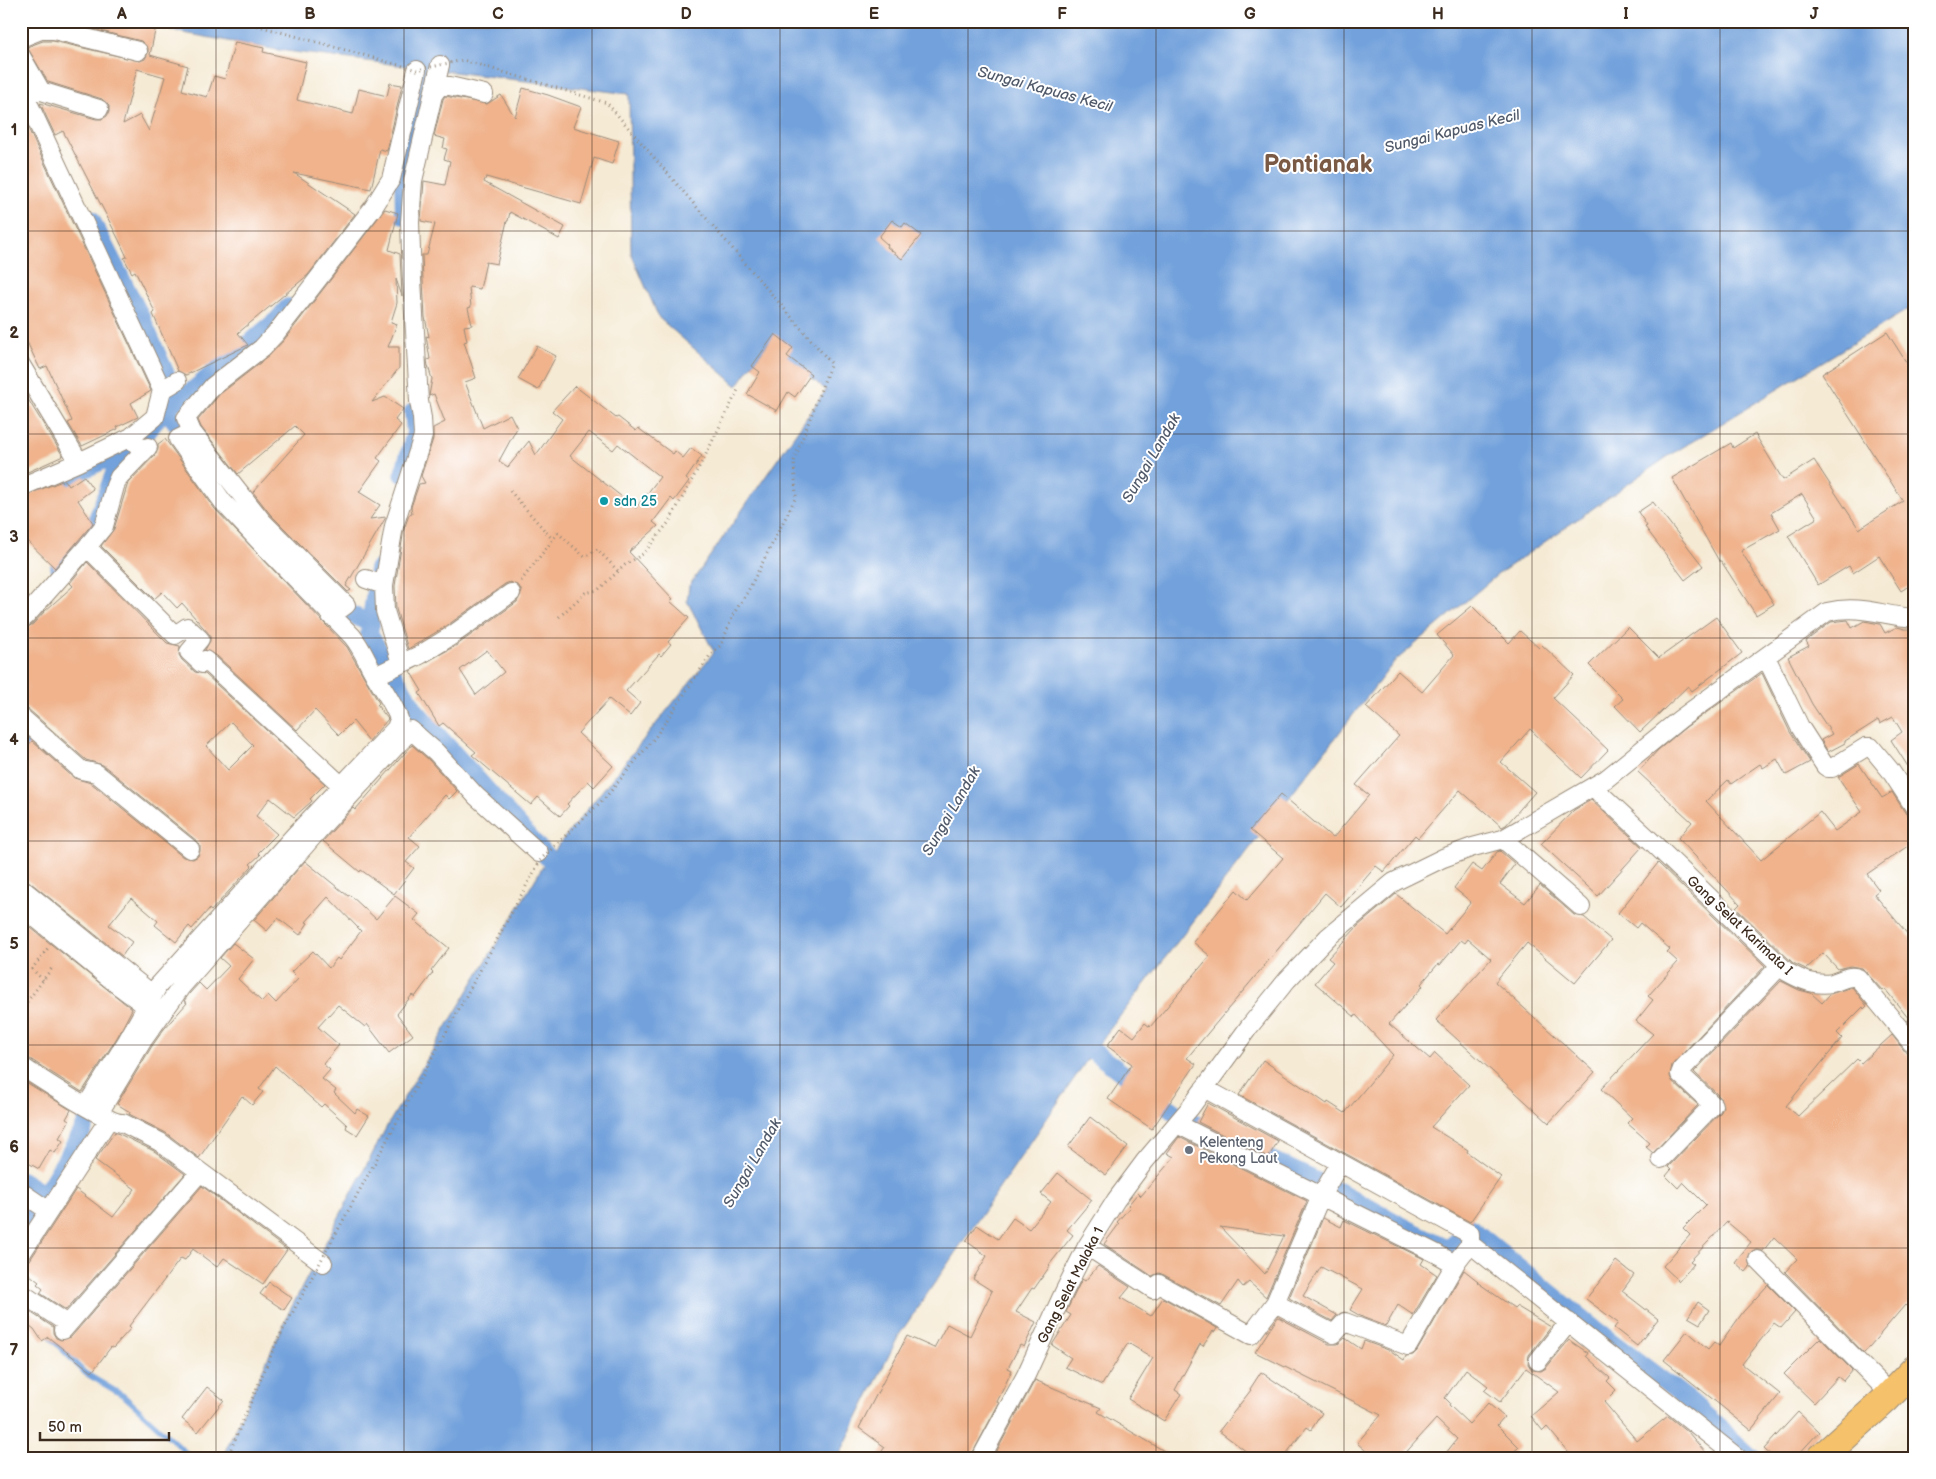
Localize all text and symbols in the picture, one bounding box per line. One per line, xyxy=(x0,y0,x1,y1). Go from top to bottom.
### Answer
text: A xyxy=(116,5,127,24)
text: B xyxy=(304,5,316,24)
text: C xyxy=(492,5,504,24)
text: D xyxy=(680,5,692,24)
text: E xyxy=(869,5,879,24)
text: F xyxy=(1057,5,1067,24)
text: G xyxy=(1244,5,1256,24)
text: H xyxy=(1432,5,1444,24)
text: I xyxy=(1623,5,1629,24)
text: J xyxy=(1810,5,1819,24)
water label: Sungai Kapuas Kecil xyxy=(975,62,1115,117)
water label: Sungai Kapuas Kecil xyxy=(1383,105,1522,157)
text: 1 xyxy=(11,121,17,140)
district label: Pontianak xyxy=(1264,150,1373,179)
text: 2 xyxy=(9,324,19,343)
water label: Sungai Landak xyxy=(1118,410,1185,506)
place label: sdn 25 xyxy=(614,493,657,510)
marker: sdn 25 xyxy=(598,495,610,507)
text: 3 xyxy=(9,528,19,547)
text: 4 xyxy=(9,731,19,750)
water label: Sungai Landak xyxy=(918,763,985,859)
street label: Gang Selat Karimata I xyxy=(1683,872,1796,979)
text: 5 xyxy=(9,935,19,954)
water label: Sungai Landak xyxy=(719,1115,786,1211)
place label: Kelenteng Pekong Laut xyxy=(1199,1134,1278,1167)
text: 6 xyxy=(9,1138,19,1157)
marker: Kelenteng Pekong Laut xyxy=(1183,1144,1195,1156)
street label: Gang Selat Malaka 1 xyxy=(1034,1224,1107,1346)
text: 7 xyxy=(10,1341,19,1360)
scale bar xyxy=(40,1409,169,1441)
text: 50 m xyxy=(48,1418,82,1437)

